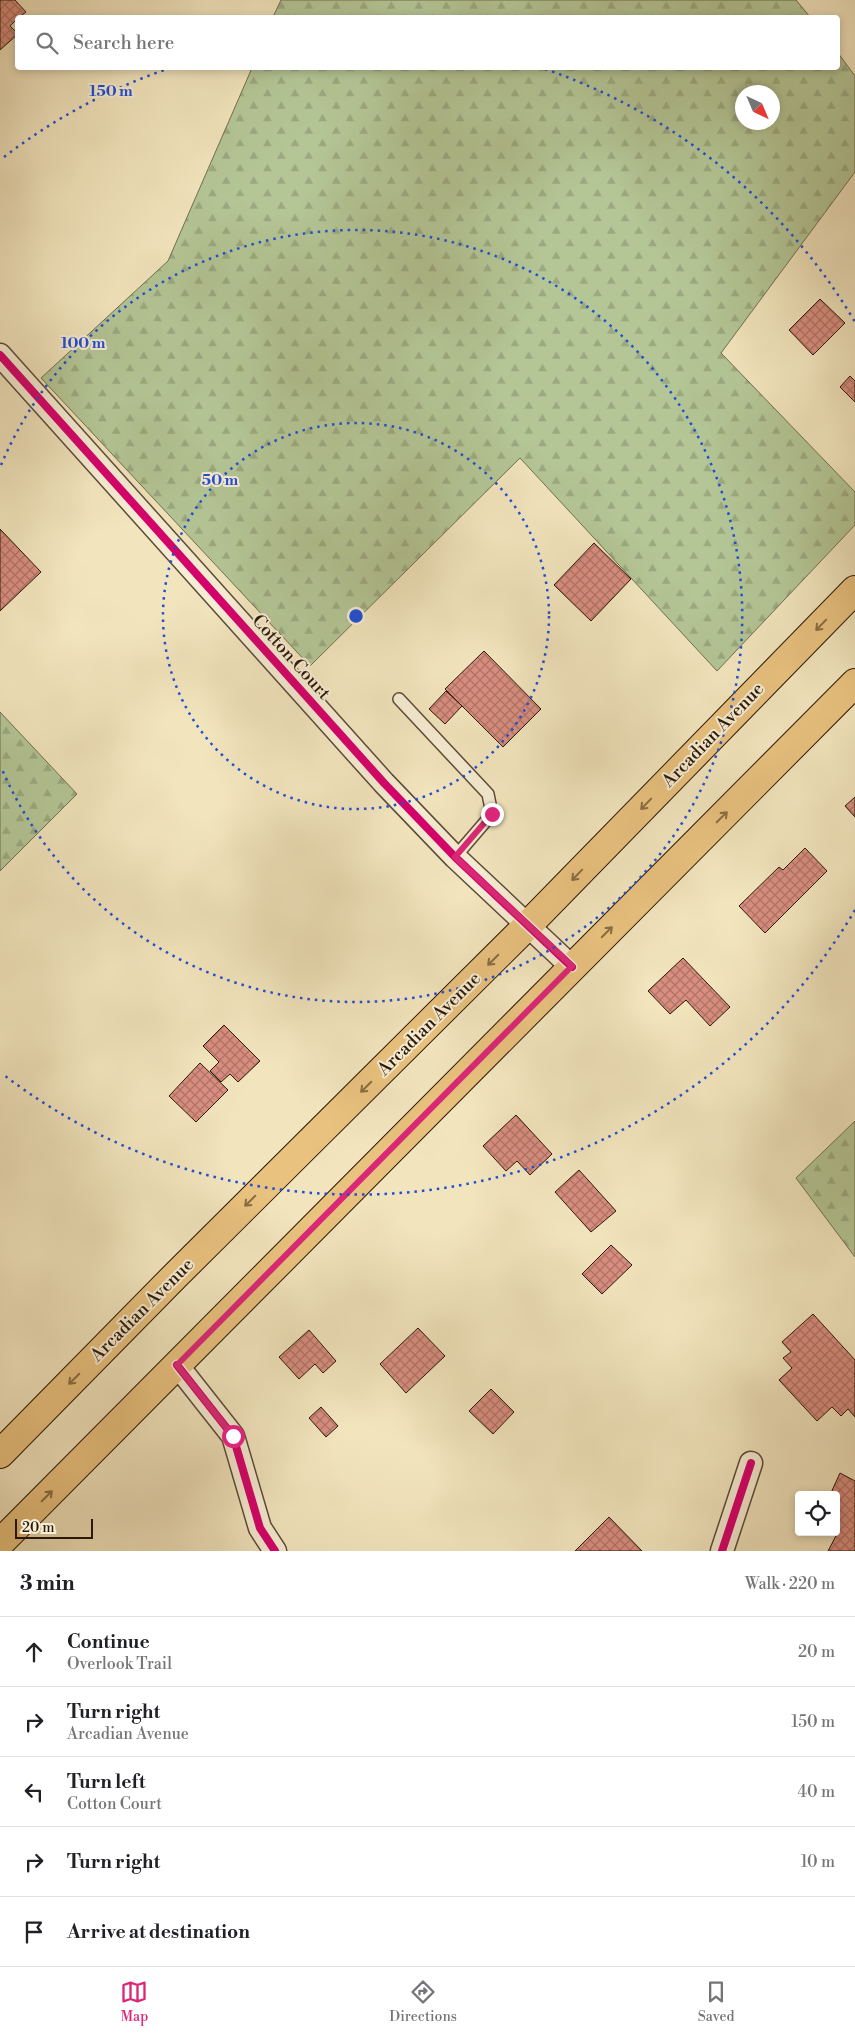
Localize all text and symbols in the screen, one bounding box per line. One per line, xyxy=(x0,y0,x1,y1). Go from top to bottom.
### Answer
search box xyxy=(15,15,840,70)
icon: search xyxy=(33,29,61,57)
text: Search here xyxy=(73,31,174,55)
text: 150 m xyxy=(89,82,133,101)
north arrow xyxy=(735,85,780,130)
text: 100 m xyxy=(61,334,106,353)
text: 50 m xyxy=(202,471,238,490)
centre of rings xyxy=(347,607,365,625)
street label: Cotton Court xyxy=(247,610,336,705)
one-way arrow xyxy=(815,619,827,632)
street label: Arcadian Avenue xyxy=(656,678,769,793)
one-way arrow xyxy=(640,798,652,810)
route end xyxy=(481,803,504,826)
one-way arrow xyxy=(715,811,728,823)
one-way arrow xyxy=(571,868,583,881)
one-way arrow xyxy=(601,926,613,938)
one-way arrow xyxy=(487,953,499,966)
street label: Arcadian Avenue xyxy=(372,967,486,1081)
one-way arrow xyxy=(360,1080,372,1092)
one-way arrow xyxy=(244,1195,257,1207)
street label: Arcadian Avenue xyxy=(85,1253,199,1367)
one-way arrow xyxy=(69,1372,81,1384)
route start xyxy=(222,1425,245,1448)
one-way arrow xyxy=(40,1490,53,1502)
map controls xyxy=(795,1491,840,1536)
button: locate xyxy=(795,1491,840,1536)
scale bar xyxy=(15,1516,92,1539)
text: 20 m xyxy=(22,1519,54,1537)
text: 3 min xyxy=(20,1571,75,1597)
text: Walk · 220 m xyxy=(745,1574,835,1594)
text: Continue xyxy=(67,1630,150,1654)
icon: ahead xyxy=(20,1638,48,1666)
text: 20 m xyxy=(798,1642,835,1662)
text: Overlook Trail xyxy=(67,1654,172,1674)
text: Turn right xyxy=(67,1700,160,1724)
icon: right xyxy=(20,1708,48,1736)
text: 150 m xyxy=(791,1712,835,1732)
text: Arcadian Avenue xyxy=(67,1724,189,1744)
text: Turn left xyxy=(67,1770,146,1794)
icon: left xyxy=(20,1778,48,1806)
text: 40 m xyxy=(798,1782,835,1802)
text: Cotton Court xyxy=(67,1794,162,1814)
icon: right xyxy=(20,1848,48,1876)
text: Turn right xyxy=(67,1850,160,1874)
text: 10 m xyxy=(801,1852,835,1872)
icon: arrive xyxy=(20,1918,48,1946)
text: Arrive at destination xyxy=(67,1920,250,1944)
tab: Map xyxy=(120,1978,148,2026)
tab: Directions xyxy=(389,1978,457,2026)
tab: Saved xyxy=(698,1978,735,2026)

